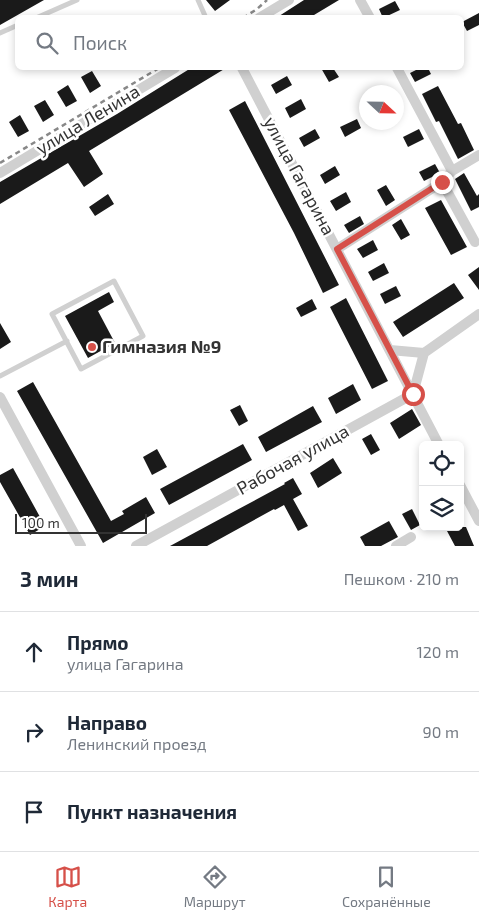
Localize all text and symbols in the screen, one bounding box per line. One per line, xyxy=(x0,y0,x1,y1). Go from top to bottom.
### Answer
search box xyxy=(15,15,464,70)
icon: search xyxy=(33,29,61,57)
text: Поиск xyxy=(73,31,127,54)
street label: улица Ленина xyxy=(32,80,143,159)
north arrow xyxy=(359,85,404,130)
street label: улица Гагарина xyxy=(259,112,340,239)
route end xyxy=(431,171,454,194)
place label: Гимназия №9 xyxy=(102,335,221,357)
marker: Гимназия №9 xyxy=(86,341,98,353)
route start xyxy=(402,383,425,406)
street label: Рабочая улица xyxy=(233,419,352,499)
map controls xyxy=(419,441,464,531)
button: locate xyxy=(419,441,464,486)
button: layers xyxy=(419,486,464,531)
scale bar xyxy=(15,511,148,534)
text: 100 m xyxy=(22,514,60,531)
text: 3 мин xyxy=(20,566,78,591)
text: Пешком · 210 m xyxy=(344,569,459,588)
text: Прямо xyxy=(67,631,129,654)
icon: ahead xyxy=(20,638,48,666)
text: 120 m xyxy=(416,642,459,661)
text: улица Гагарина xyxy=(67,654,184,673)
text: Направо xyxy=(67,711,147,734)
icon: right xyxy=(20,718,48,746)
text: 90 m xyxy=(423,722,459,741)
text: Ленинский проезд xyxy=(67,734,206,753)
icon: arrive xyxy=(20,798,48,826)
text: Пункт назначения xyxy=(67,800,237,823)
tab: Карта xyxy=(48,863,87,910)
tab: Маршрут xyxy=(184,863,246,910)
tab: Сохранённые xyxy=(342,863,431,910)

